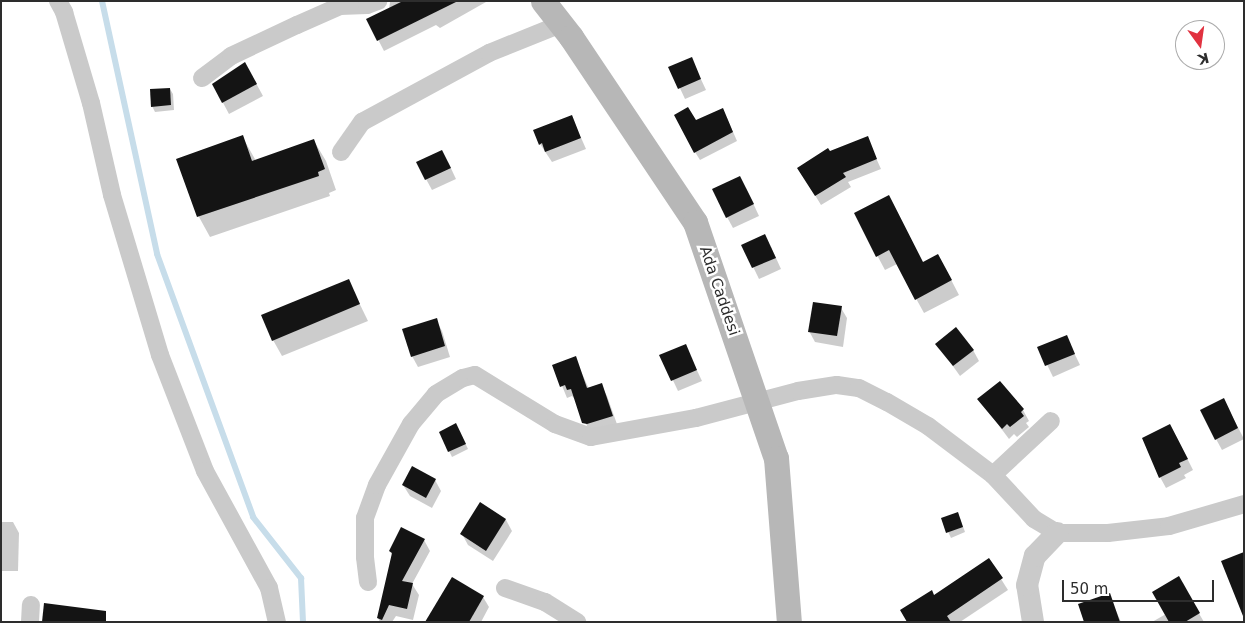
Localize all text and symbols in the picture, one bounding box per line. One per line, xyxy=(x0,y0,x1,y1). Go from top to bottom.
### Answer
north arrow xyxy=(1175,20,1225,70)
text: K xyxy=(1196,50,1211,68)
street label: Ada Caddesi xyxy=(695,244,743,338)
scale bar xyxy=(1065,570,1218,602)
text: 50 m xyxy=(1070,580,1108,598)

